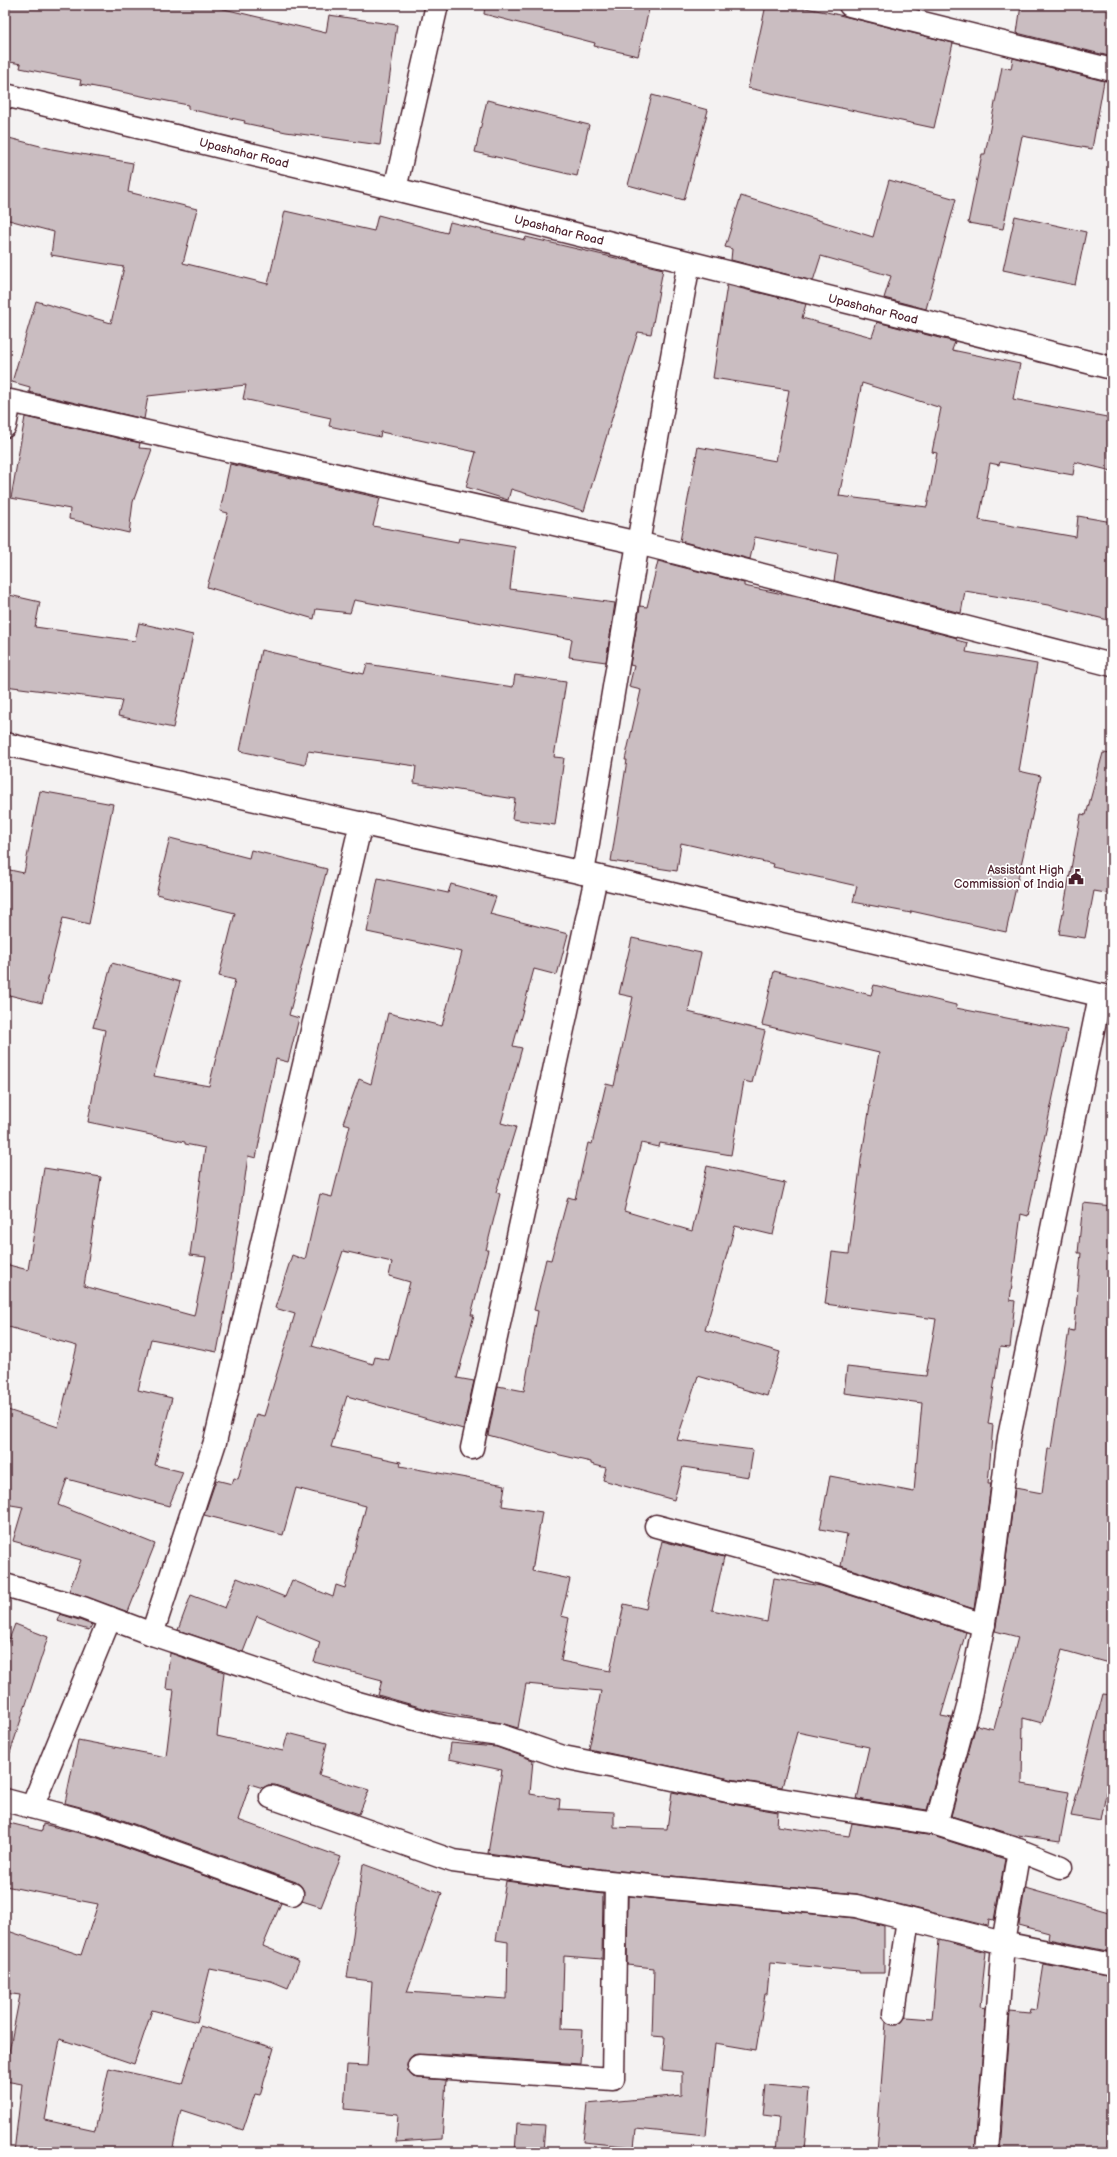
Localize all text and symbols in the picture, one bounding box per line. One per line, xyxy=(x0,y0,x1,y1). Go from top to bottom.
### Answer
street label: Upashahar Road xyxy=(197,135,290,172)
street label: Upashahar Road xyxy=(512,212,605,249)
street label: Upashahar Road xyxy=(826,291,919,328)
place label: Assistant High Commission of India xyxy=(954,863,1064,892)
public building icon: Assistant High Commission of India xyxy=(1067,868,1085,886)

